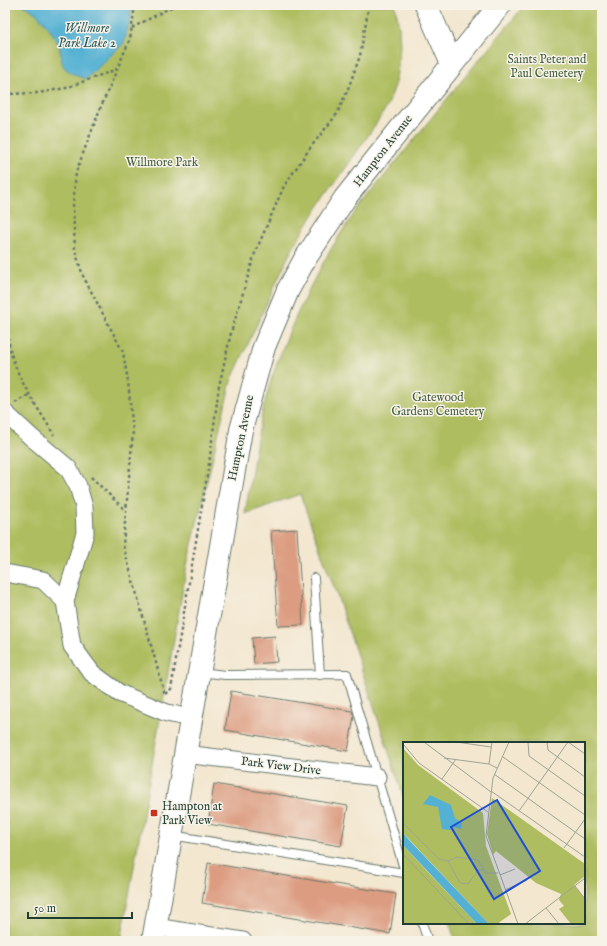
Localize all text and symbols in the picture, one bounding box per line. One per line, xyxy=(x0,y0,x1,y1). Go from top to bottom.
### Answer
water label: Willmore Park Lake 2 xyxy=(58,20,116,52)
park label: Saints Peter and Paul Cemetery xyxy=(508,52,587,81)
street label: Hampton Avenue xyxy=(350,112,417,191)
park label: Willmore Park xyxy=(126,155,199,170)
park label: Gatewood Gardens Cemetery xyxy=(391,390,485,419)
street label: Hampton Avenue xyxy=(225,393,259,483)
inset map xyxy=(403,742,585,924)
street label: Park View Drive xyxy=(240,754,322,778)
place label: Hampton at Park View xyxy=(162,799,222,828)
marker: Hampton at Park View xyxy=(149,808,159,818)
scale bar xyxy=(28,894,132,920)
text: 50 m xyxy=(34,901,56,916)

